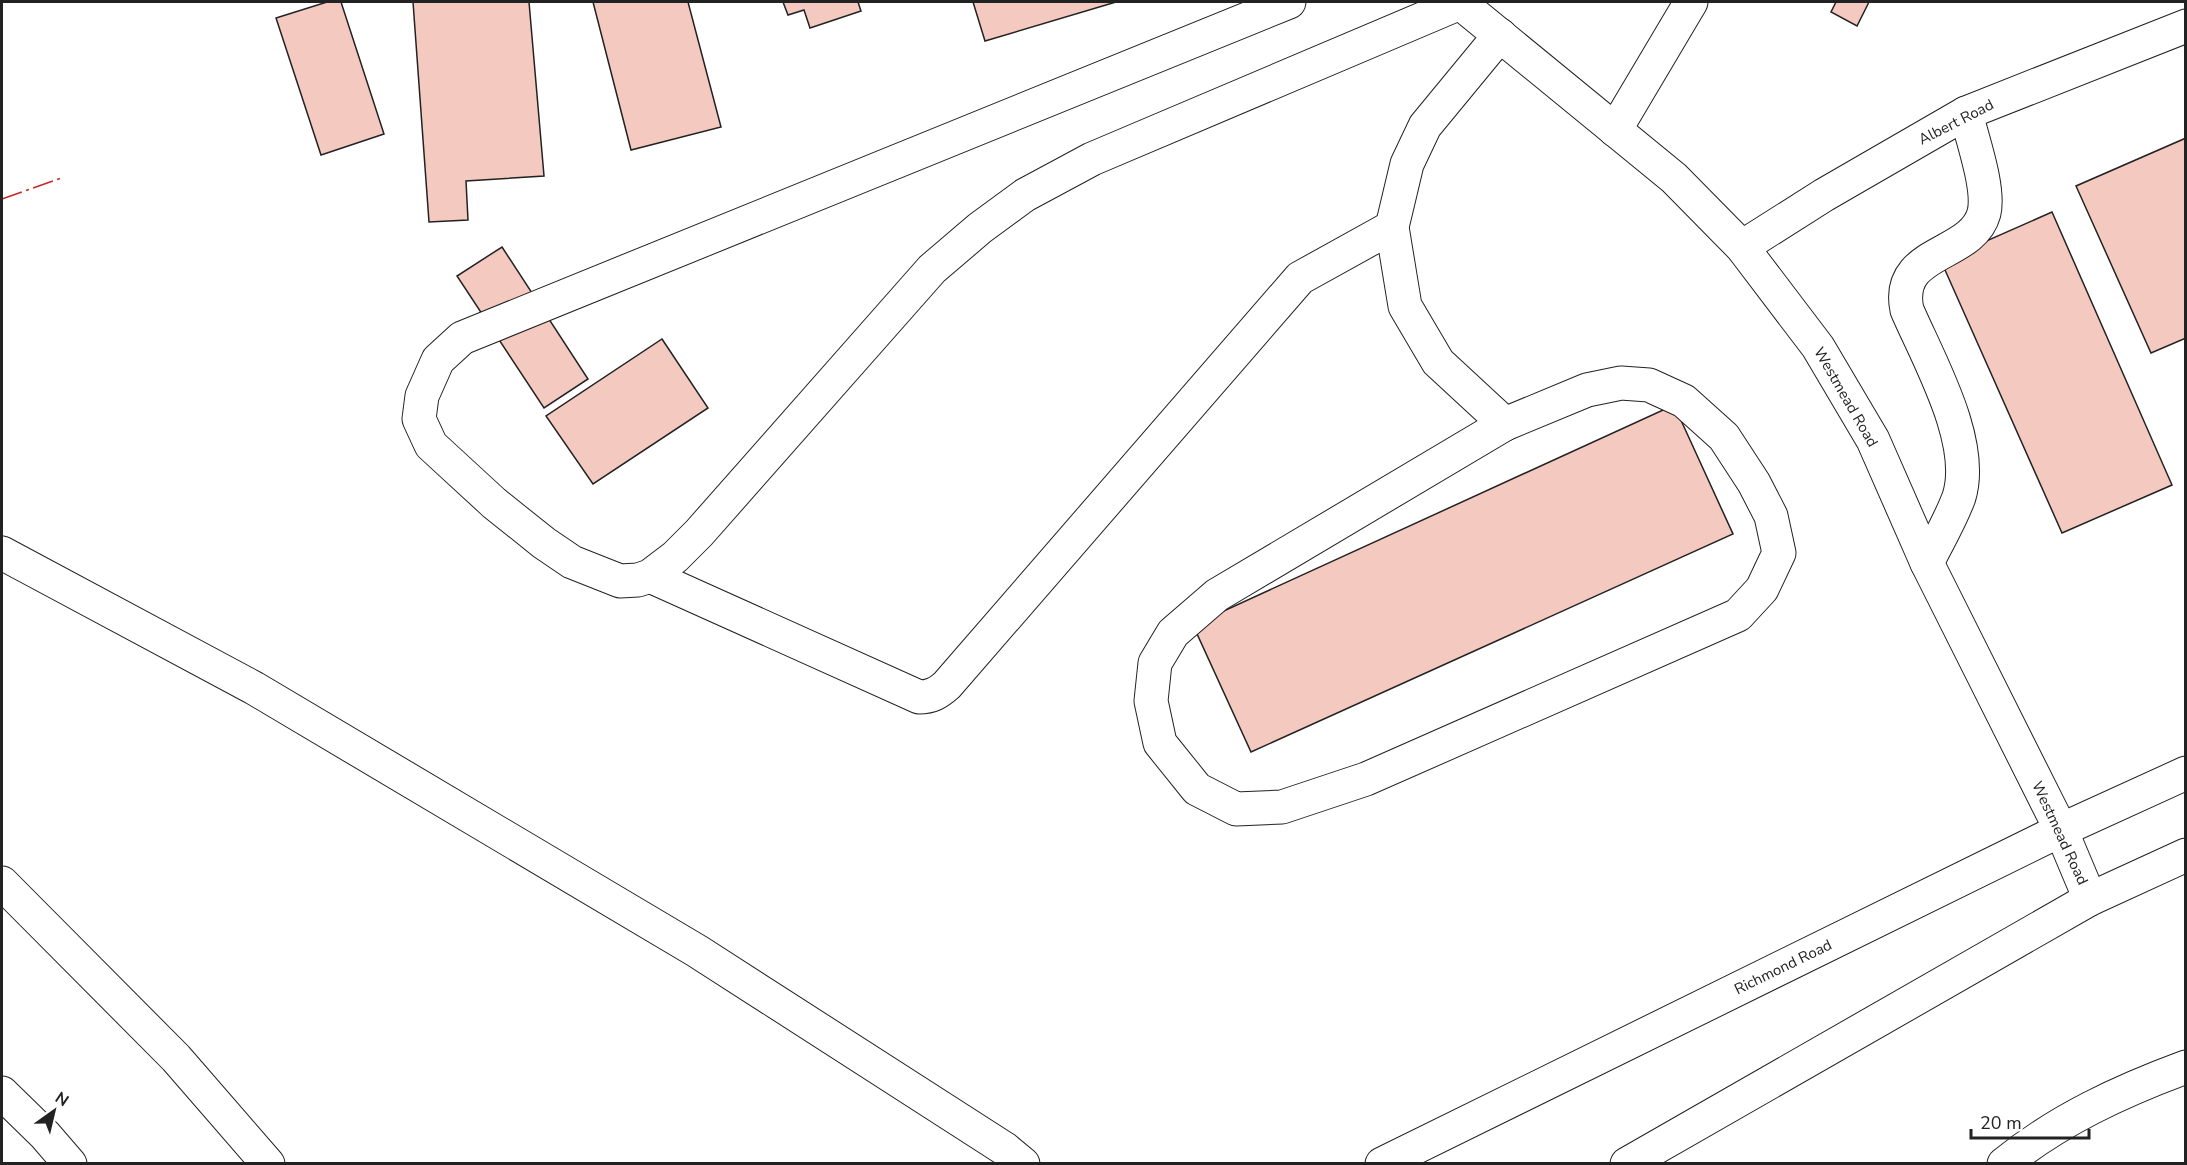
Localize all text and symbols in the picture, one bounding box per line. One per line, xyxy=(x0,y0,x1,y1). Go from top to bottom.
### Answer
street label: Albert Road xyxy=(1915,95,1997,149)
street label: Westmead Road xyxy=(1809,343,1883,451)
street label: Westmead Road xyxy=(2027,778,2093,888)
street label: Richmond Road xyxy=(1731,935,1835,999)
north arrow xyxy=(24,1081,84,1141)
text: N xyxy=(51,1087,73,1112)
scale bar xyxy=(1971,1102,2090,1140)
text: 20 m xyxy=(1980,1111,2022,1135)

